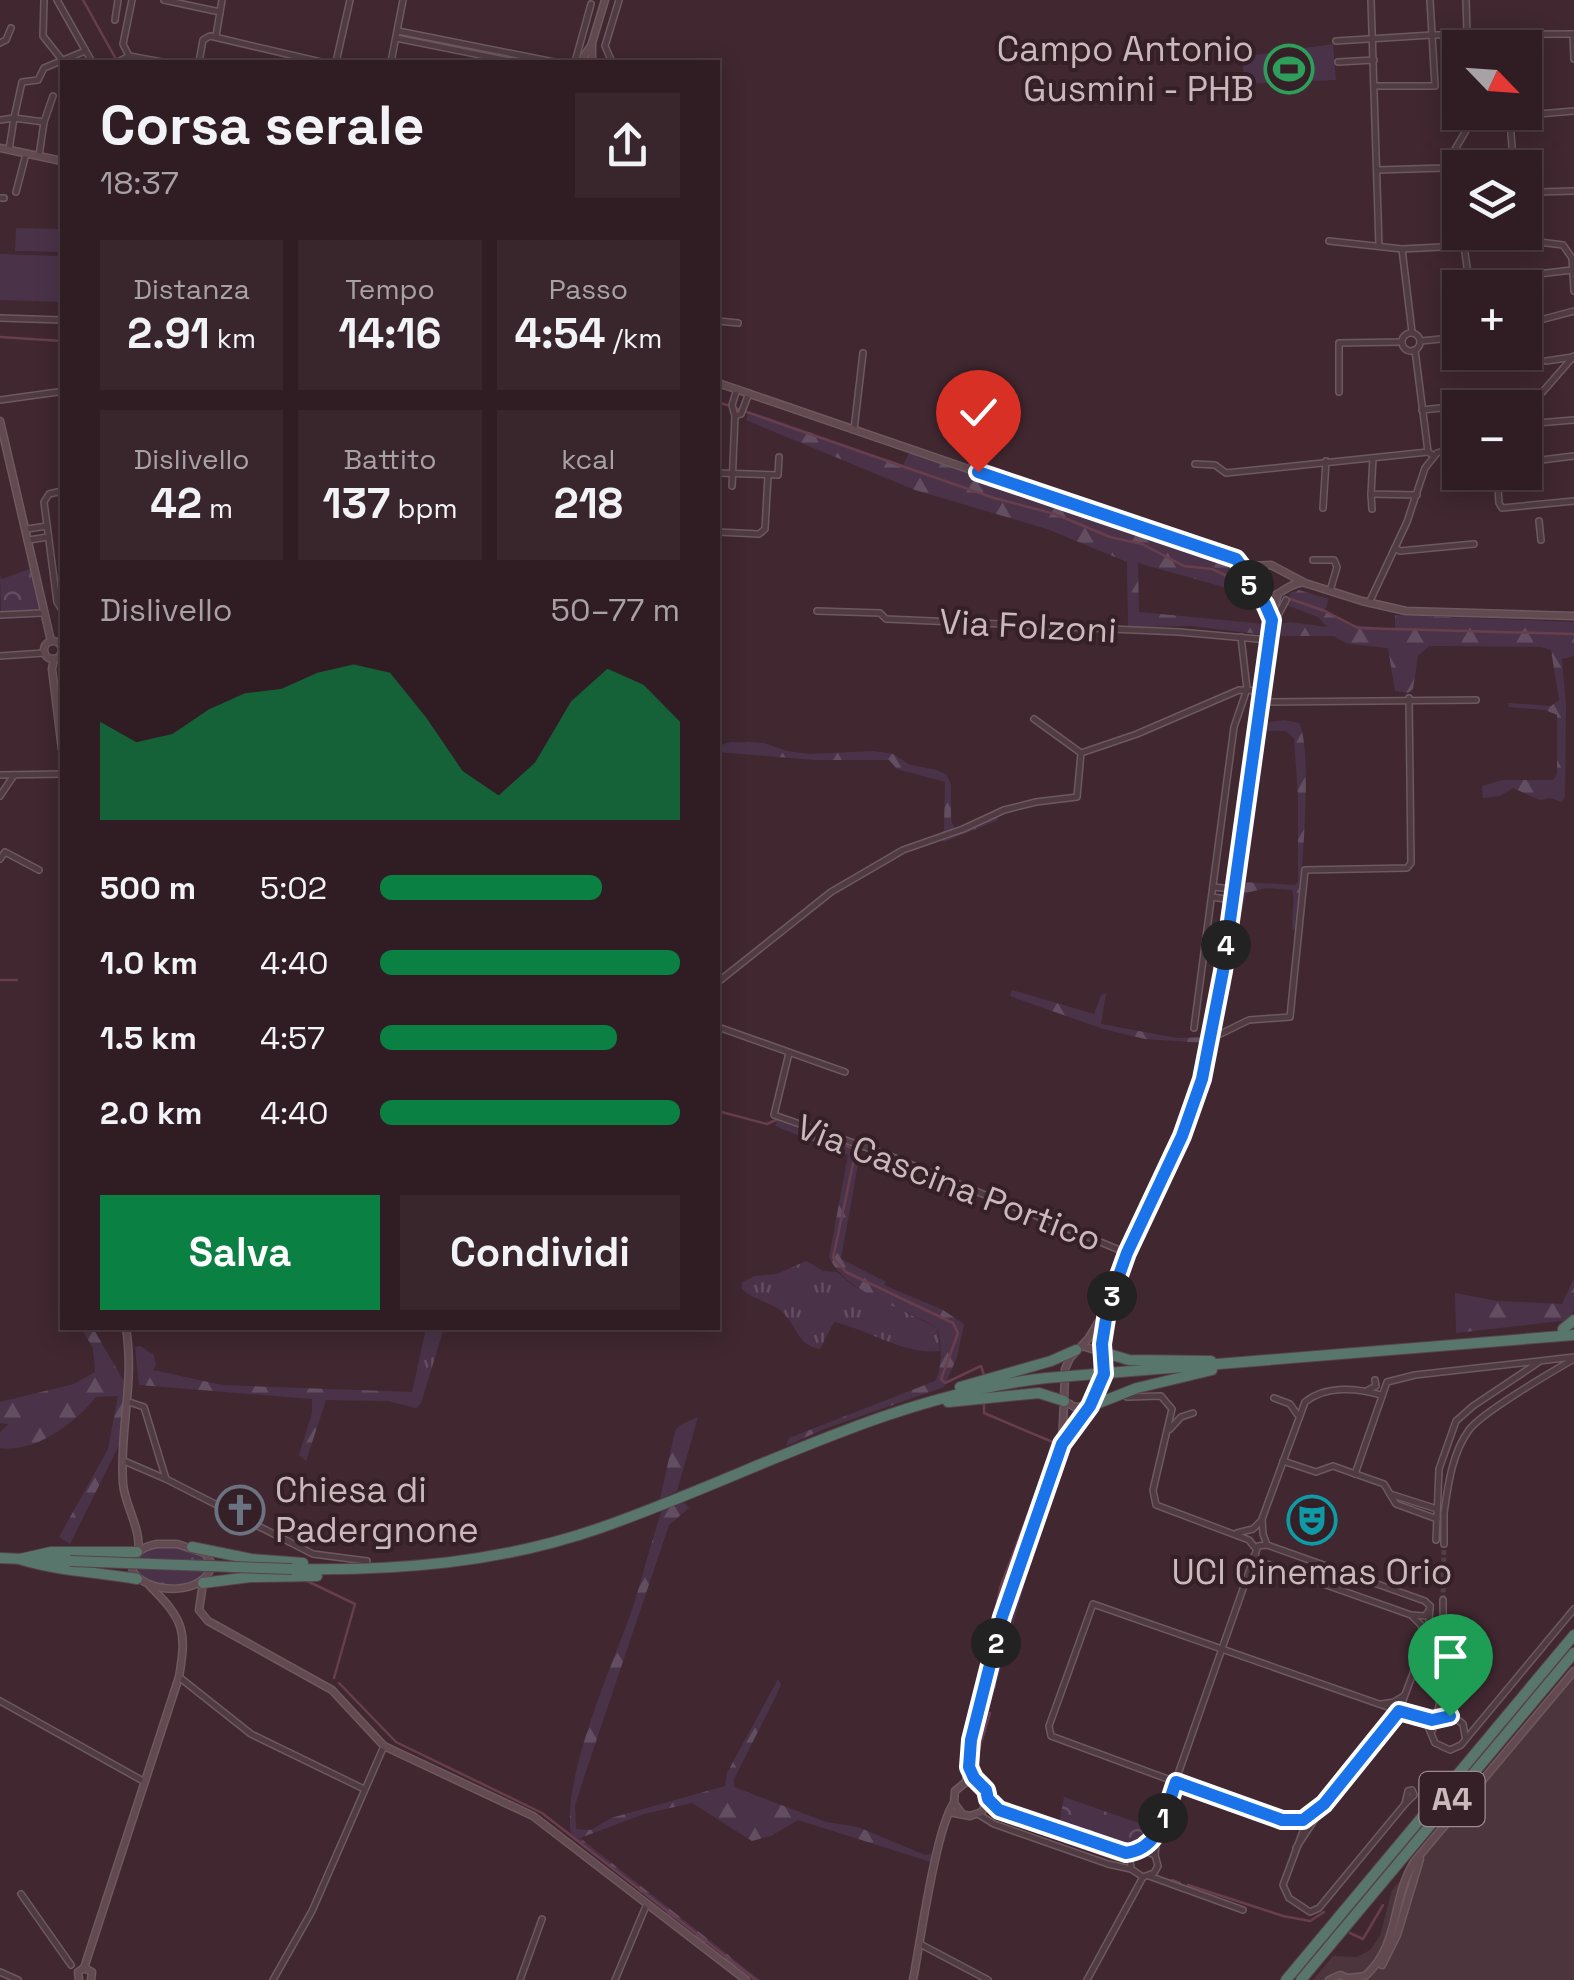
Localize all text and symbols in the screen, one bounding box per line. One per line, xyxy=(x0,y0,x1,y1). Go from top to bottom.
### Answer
place label: Campo Antonio Gusmini - PHB xyxy=(997,27,1254,111)
north arrow xyxy=(1442,30,1542,130)
map controls xyxy=(1442,30,1542,490)
sports icon: Campo Antonio Gusmini - PHB xyxy=(1263,43,1315,95)
text: Corsa serale xyxy=(100,90,424,160)
button: share xyxy=(575,93,680,198)
button: layers xyxy=(1442,150,1542,250)
text: 18:37 xyxy=(100,163,179,203)
button: + xyxy=(1442,270,1542,370)
text: Distanza xyxy=(133,271,250,307)
text: Tempo xyxy=(345,271,435,307)
text: Passo xyxy=(549,271,628,307)
text: 2.91 xyxy=(127,307,210,360)
text: 14:16 xyxy=(338,307,442,360)
text: 4:54 xyxy=(514,307,606,360)
text: km xyxy=(210,320,256,356)
text: /km xyxy=(606,320,662,356)
pin xyxy=(936,370,1021,473)
icon: check xyxy=(951,385,1006,440)
button: − xyxy=(1442,390,1542,490)
text: Dislivello xyxy=(134,441,250,477)
text: Battito xyxy=(343,441,437,477)
text: kcal xyxy=(561,441,615,477)
text: 42 xyxy=(150,477,202,530)
text: 137 xyxy=(322,477,390,530)
text: 218 xyxy=(554,477,623,530)
text: m xyxy=(202,490,233,526)
text: bpm xyxy=(390,490,458,526)
pin: 5 xyxy=(1224,560,1274,610)
text: 5 xyxy=(1241,567,1257,603)
text: Dislivello xyxy=(100,590,233,630)
text: 50–77 m xyxy=(551,590,680,630)
street label: Via Folzoni xyxy=(938,599,1118,653)
text: 500 m xyxy=(100,868,196,908)
text: 5:02 xyxy=(260,868,327,908)
pin: 4 xyxy=(1201,920,1251,970)
text: 4 xyxy=(1217,927,1235,963)
text: 1.0 km xyxy=(100,943,198,983)
text: 4:40 xyxy=(260,943,329,983)
text: 1.5 km xyxy=(100,1018,197,1058)
text: 4:57 xyxy=(260,1018,325,1058)
text: 2.0 km xyxy=(100,1093,202,1133)
text: 4:40 xyxy=(260,1093,329,1133)
street label: Via Cascina Portico xyxy=(790,1105,1108,1261)
button: Salva xyxy=(100,1195,380,1310)
button: Condividi xyxy=(400,1195,680,1310)
pin: 3 xyxy=(1087,1271,1137,1321)
text: 3 xyxy=(1103,1278,1121,1314)
place label: Chiesa di Padergnone xyxy=(275,1468,479,1552)
church icon: Chiesa di Padergnone xyxy=(214,1484,266,1536)
theatre icon: UCI Cinemas Orio xyxy=(1286,1494,1338,1546)
place label: UCI Cinemas Orio xyxy=(1172,1550,1452,1594)
pin xyxy=(1408,1614,1493,1717)
pin: 2 xyxy=(971,1618,1021,1668)
text: 2 xyxy=(988,1625,1004,1661)
icon: arrive xyxy=(1423,1629,1478,1684)
road number: A4 xyxy=(1420,1772,1484,1826)
pin: 1 xyxy=(1138,1793,1188,1843)
text: 1 xyxy=(1157,1800,1169,1836)

